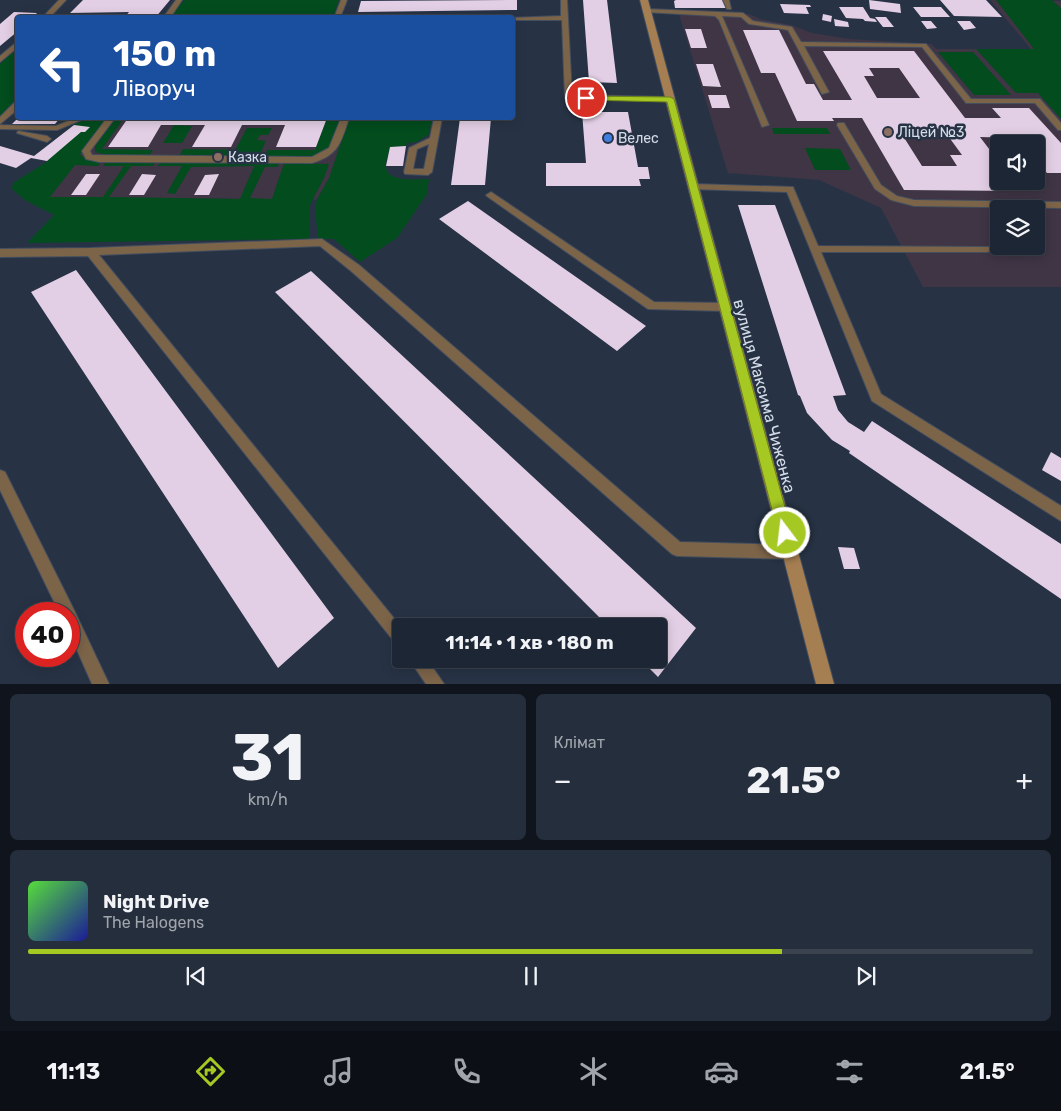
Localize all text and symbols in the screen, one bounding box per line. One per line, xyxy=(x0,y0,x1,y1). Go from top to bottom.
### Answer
text: 150 m xyxy=(113,33,216,75)
icon: left xyxy=(30,35,95,100)
text: Ліворуч xyxy=(113,75,196,102)
pin xyxy=(565,77,607,119)
icon: arrive xyxy=(572,84,600,112)
place label: Ліцей №3 xyxy=(898,124,964,141)
marker: Ліцей №3 xyxy=(882,126,894,138)
place label: Велес xyxy=(618,130,659,147)
marker: Велес xyxy=(602,132,614,144)
map controls xyxy=(990,135,1045,255)
button: sound xyxy=(990,135,1045,190)
place label: Казка xyxy=(228,149,267,166)
marker: Казка xyxy=(212,151,224,163)
button: layers xyxy=(990,200,1045,255)
street label: вулиця Максима Чиженка xyxy=(729,297,800,495)
position arrow xyxy=(758,506,810,558)
speed limit sign: 40 xyxy=(15,602,80,667)
text: 11:14 · 1 хв · 180 m xyxy=(445,631,614,654)
text: 31 xyxy=(231,719,305,796)
text: Клімат xyxy=(554,733,605,752)
text: 21.5° xyxy=(746,757,841,803)
text: − xyxy=(554,764,572,797)
text: + xyxy=(1016,764,1033,797)
text: km/h xyxy=(248,790,288,809)
text: Night Drive xyxy=(103,890,209,913)
text: The Halogens xyxy=(103,913,204,932)
icon: previous xyxy=(182,962,210,990)
icon: pause xyxy=(517,962,545,990)
icon: next xyxy=(852,962,880,990)
icon: directions xyxy=(193,1054,228,1089)
icon: music xyxy=(321,1054,356,1089)
icon: phone xyxy=(449,1054,484,1089)
icon: climate xyxy=(576,1054,611,1089)
icon: car xyxy=(704,1054,739,1089)
icon: filters xyxy=(832,1054,867,1089)
text: 11:13 xyxy=(46,1058,100,1085)
text: 21.5° xyxy=(960,1058,1015,1085)

